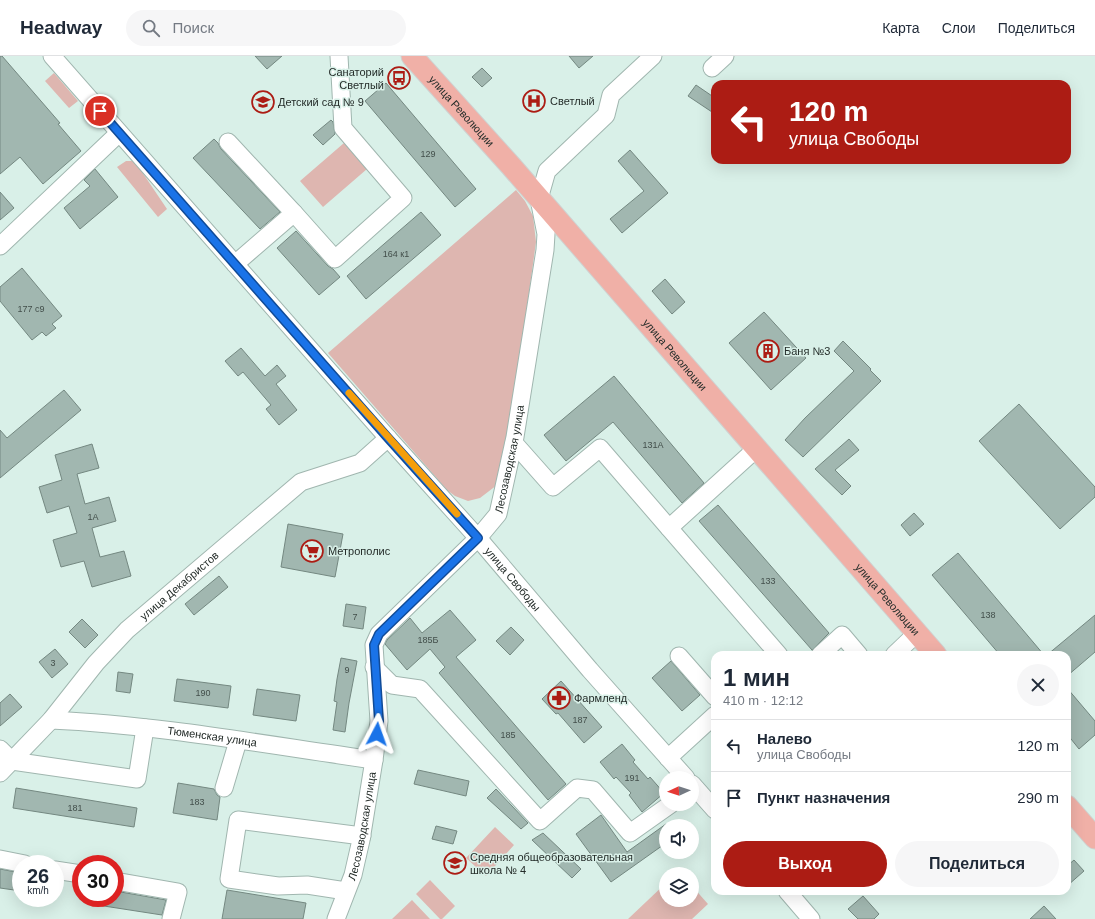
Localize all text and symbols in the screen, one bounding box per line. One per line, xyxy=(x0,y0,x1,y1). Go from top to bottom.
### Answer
search box xyxy=(126,10,406,46)
text: Headway xyxy=(20,17,102,38)
icon: search xyxy=(140,17,162,39)
text: Поиск xyxy=(172,19,214,36)
text: Карта xyxy=(882,20,920,36)
text: Слои xyxy=(942,20,976,36)
text: Поделиться xyxy=(998,20,1075,36)
bus stop icon: Санаторий Светлый xyxy=(386,65,412,91)
place label: Санаторий Светлый xyxy=(328,66,384,91)
street label: улица Революции xyxy=(427,73,496,149)
hospital icon: Светлый xyxy=(521,88,547,114)
school or university icon: Детский сад № 9 xyxy=(250,89,276,115)
pin xyxy=(83,94,117,128)
place label: Светлый xyxy=(550,95,595,107)
place label: Детский сад № 9 xyxy=(278,96,364,108)
icon: left xyxy=(723,96,775,148)
text: 120 m xyxy=(789,96,868,127)
icon: arrive xyxy=(89,100,111,122)
text: улица Свободы xyxy=(789,129,919,149)
house number: 129 xyxy=(420,149,436,159)
house number: 164 к1 xyxy=(383,249,409,259)
house number: 177 с9 xyxy=(17,304,45,314)
street label: улица Революции xyxy=(641,316,709,393)
building icon: Баня №3 xyxy=(755,338,781,364)
place label: Баня №3 xyxy=(784,345,830,357)
street label: Лесозаводская улица xyxy=(492,403,526,514)
house number: 131А xyxy=(642,440,664,450)
house number: 1А xyxy=(87,512,99,522)
supermarket icon: Метрополис xyxy=(299,538,325,564)
place label: Метрополис xyxy=(328,545,391,557)
street label: улица Свободы xyxy=(482,545,543,613)
street label: улица Декабристов xyxy=(138,549,221,622)
street label: улица Революции xyxy=(853,561,922,638)
house number: 133 xyxy=(760,576,776,586)
house number: 138 xyxy=(980,610,996,620)
house number: 7 xyxy=(352,612,358,622)
house number: 185Б xyxy=(418,635,439,645)
house number: 3 xyxy=(50,658,56,668)
text: 1 мин xyxy=(723,664,790,691)
button: close xyxy=(1017,664,1059,706)
house number: 9 xyxy=(344,665,350,675)
pharmacy icon: Фармленд xyxy=(546,685,572,711)
house number: 190 xyxy=(195,688,211,698)
place label: Фармленд xyxy=(574,692,628,704)
text: 410 m · 12:12 xyxy=(723,693,803,708)
position arrow xyxy=(356,713,398,755)
house number: 187 xyxy=(572,715,588,725)
street label: Тюменская улица xyxy=(167,724,259,749)
house number: 185 xyxy=(500,730,516,740)
text: Налево xyxy=(757,730,812,747)
icon: left xyxy=(723,735,745,757)
text: 120 m xyxy=(1017,737,1059,754)
text: улица Свободы xyxy=(757,747,851,762)
street label: Лесозаводская улица xyxy=(346,770,378,882)
north arrow xyxy=(659,771,699,811)
map controls xyxy=(659,771,699,907)
house number: 191 xyxy=(624,773,640,783)
icon: arrive xyxy=(723,787,745,809)
text: Пункт назначения xyxy=(757,789,890,806)
text: 290 m xyxy=(1017,789,1059,806)
house number: 183 xyxy=(189,797,205,807)
house number: 181 xyxy=(67,803,83,813)
button: sound xyxy=(659,819,699,859)
button: Выход xyxy=(723,841,887,887)
button: Поделиться xyxy=(895,841,1059,887)
school or university icon: Средняя общеобразовательная школа № 4 xyxy=(442,850,468,876)
place label: Средняя общеобразовательная школа № 4 xyxy=(470,851,633,876)
speed limit sign: 30 xyxy=(72,855,124,907)
text: 26 xyxy=(27,865,49,887)
button: layers xyxy=(659,867,699,907)
text: km/h xyxy=(27,885,49,896)

